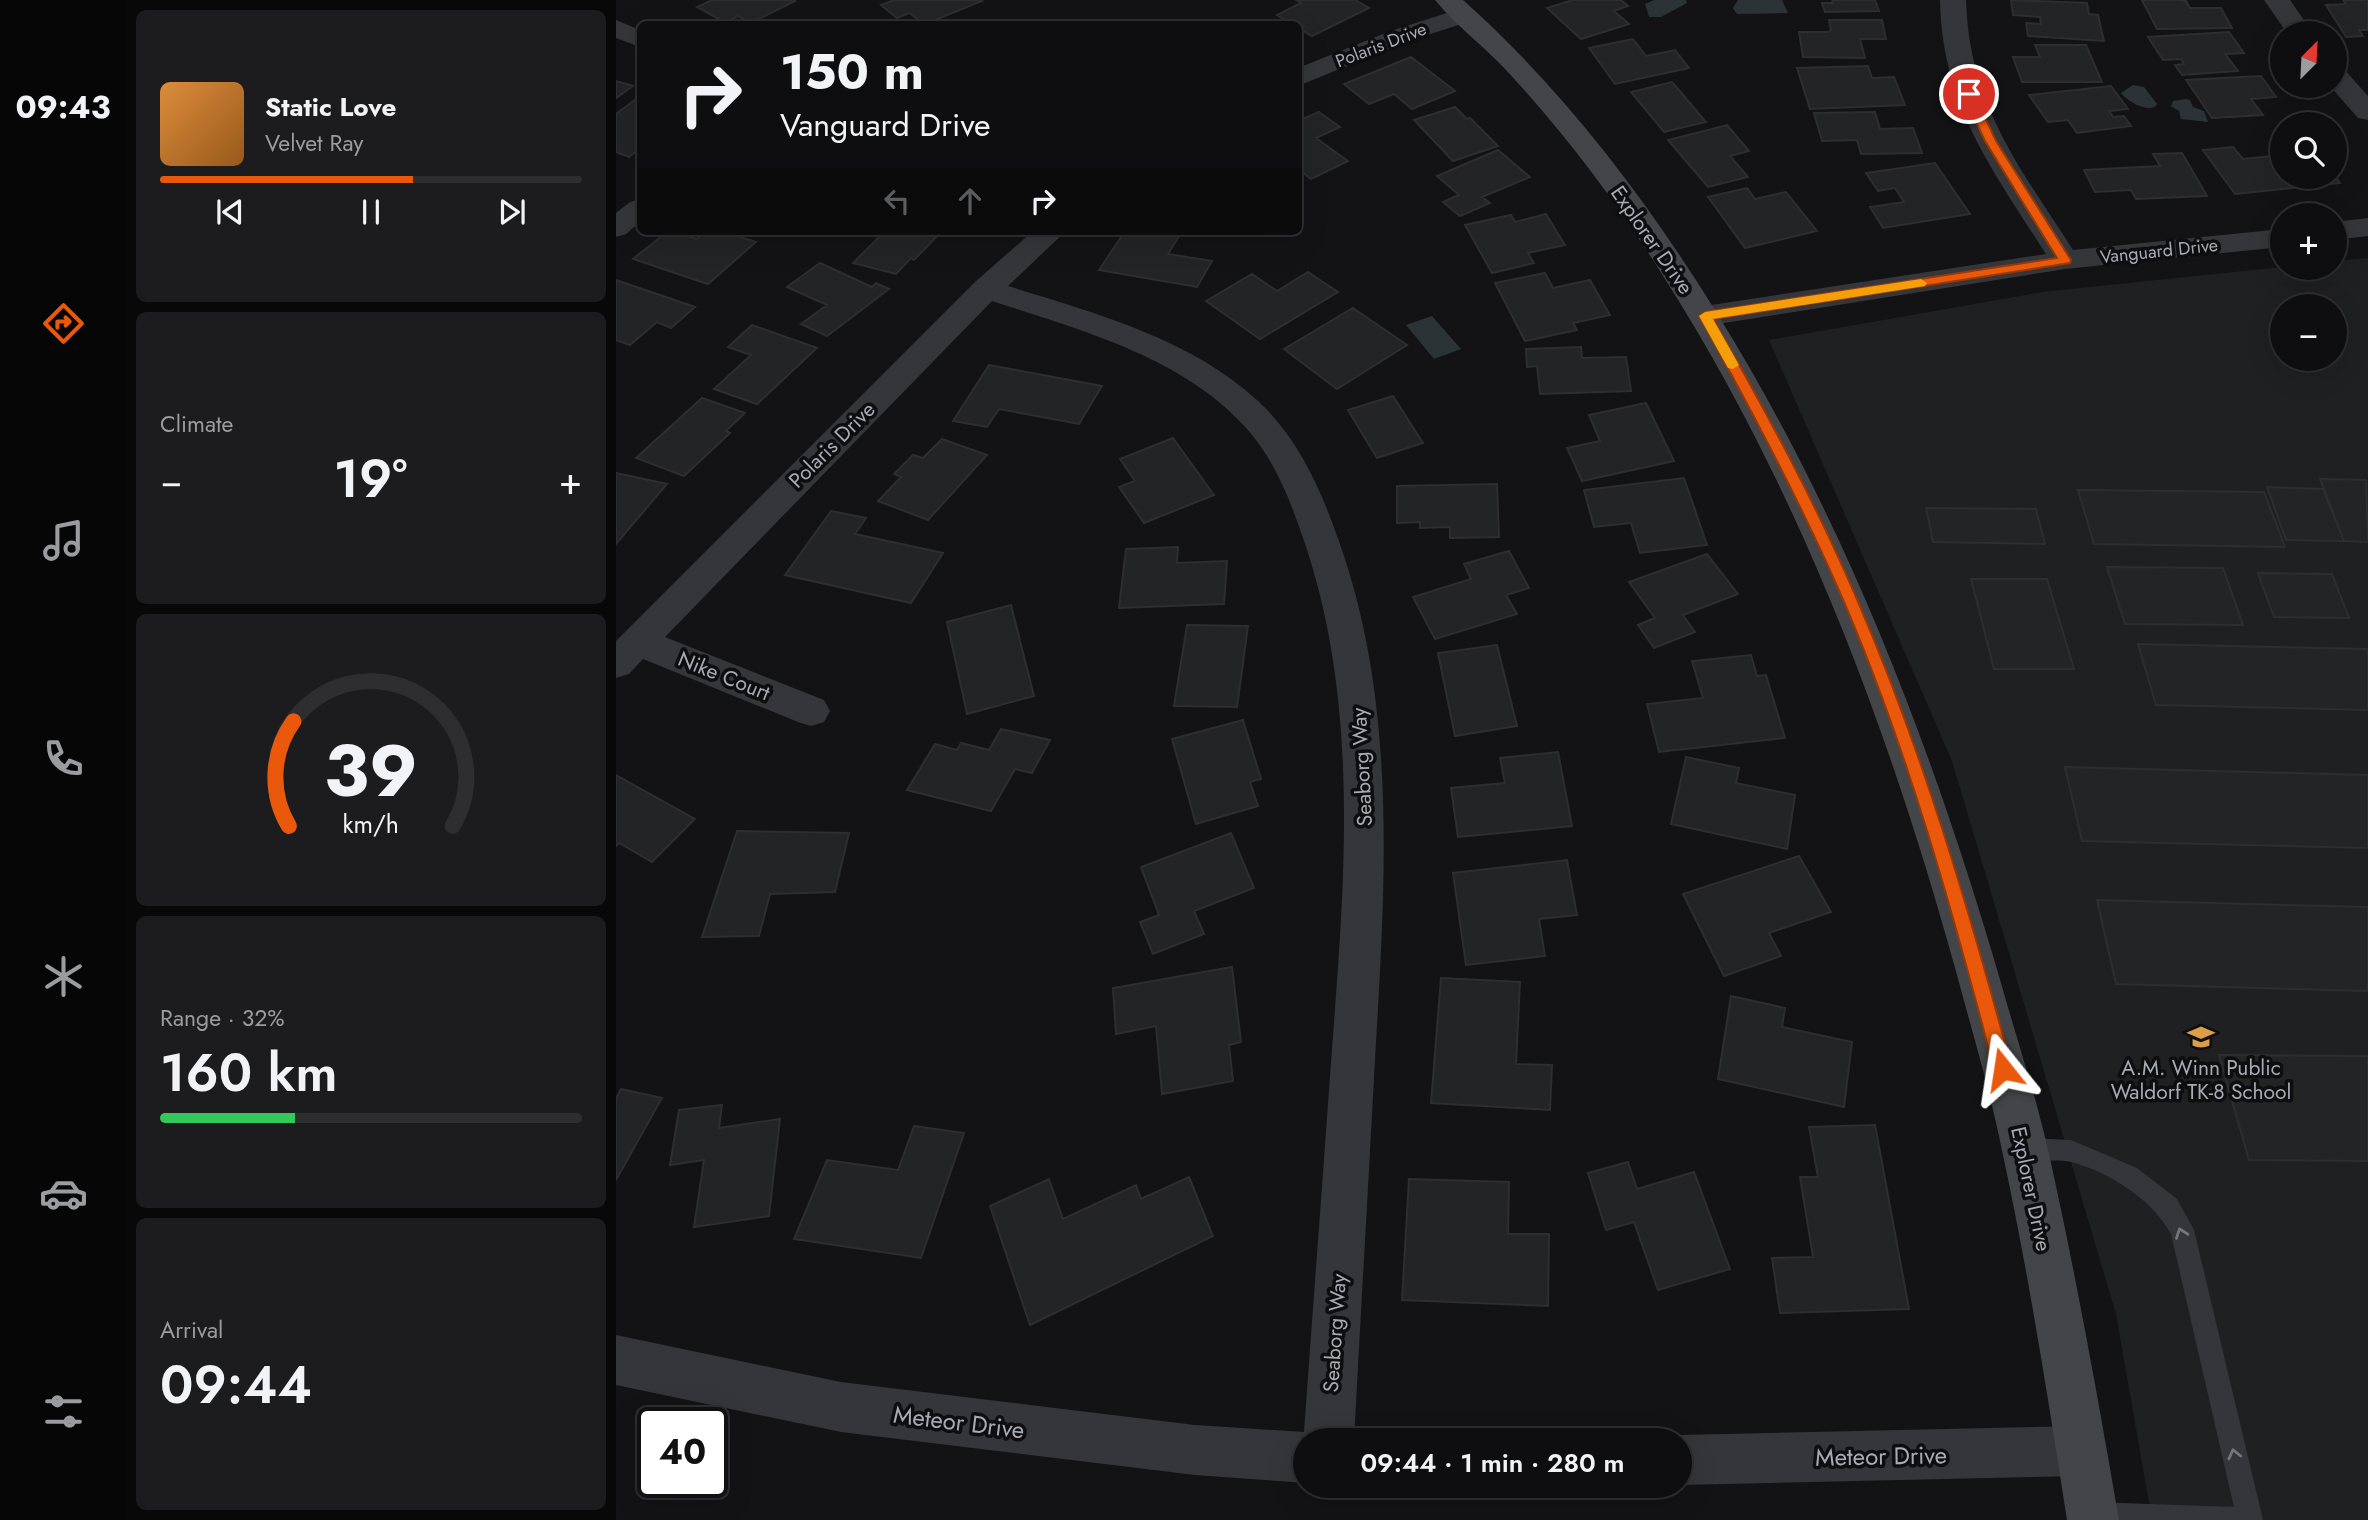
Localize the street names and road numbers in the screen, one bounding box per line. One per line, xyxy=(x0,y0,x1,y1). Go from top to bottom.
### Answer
street label: Polaris Drive xyxy=(1332,16,1430,74)
street label: Explorer Drive xyxy=(1603,180,1701,301)
street label: Vanguard Drive xyxy=(2099,232,2219,270)
street label: Polaris Drive xyxy=(782,395,882,495)
street label: Nike Court xyxy=(673,644,775,708)
street label: Seaborg Way xyxy=(1344,706,1380,827)
street label: Explorer Drive xyxy=(2003,1124,2059,1254)
street label: Seaborg Way xyxy=(1316,1272,1354,1393)
street label: Meteor Drive xyxy=(891,1397,1027,1447)
street label: Meteor Drive xyxy=(1815,1437,1947,1475)

